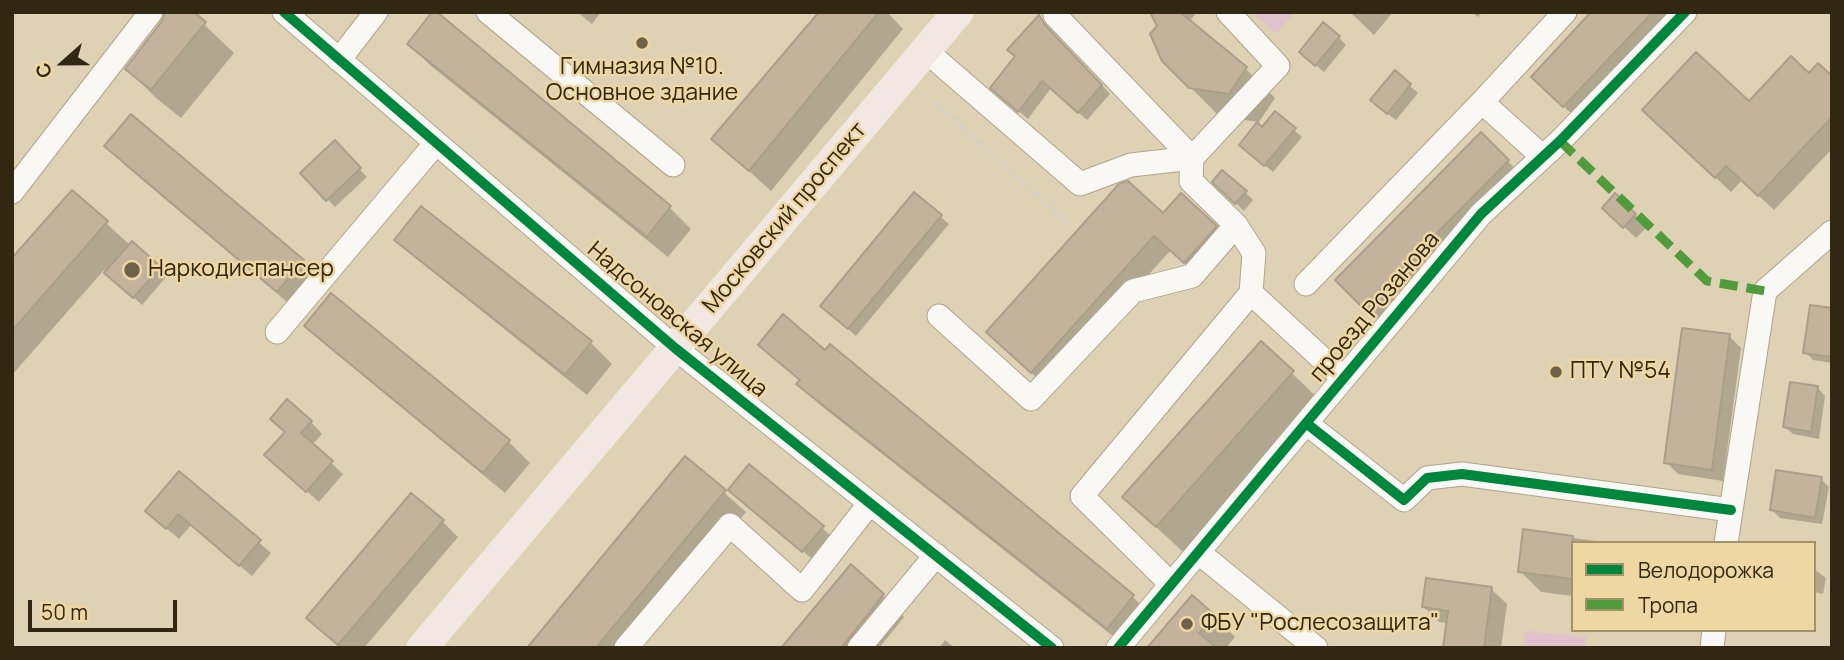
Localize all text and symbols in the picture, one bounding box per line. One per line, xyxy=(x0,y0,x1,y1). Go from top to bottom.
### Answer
north arrow xyxy=(28,28,98,98)
marker: Гимназия №10. Основное здание xyxy=(634,35,650,51)
place label: Гимназия №10. Основное здание xyxy=(546,54,738,108)
text: С xyxy=(29,59,58,82)
street label: Московский проспект xyxy=(697,117,873,319)
street label: проезд Розанова xyxy=(1304,226,1446,388)
street label: Надсоновская улица xyxy=(581,236,773,404)
place label: Наркодиспансер xyxy=(148,256,334,284)
marker: Наркодиспансер xyxy=(122,260,142,280)
place label: ПТУ №54 xyxy=(1570,358,1671,386)
marker: ПТУ №54 xyxy=(1548,364,1564,380)
legend xyxy=(1571,541,1816,632)
text: Велодорожка xyxy=(1638,556,1774,584)
scale bar xyxy=(32,586,180,630)
text: Тропа xyxy=(1638,591,1698,619)
text: 50 m xyxy=(41,598,88,626)
place label: ФБУ "Рослесозащита" xyxy=(1201,610,1439,638)
marker: ФБУ "Рослесозащита" xyxy=(1179,616,1195,632)

